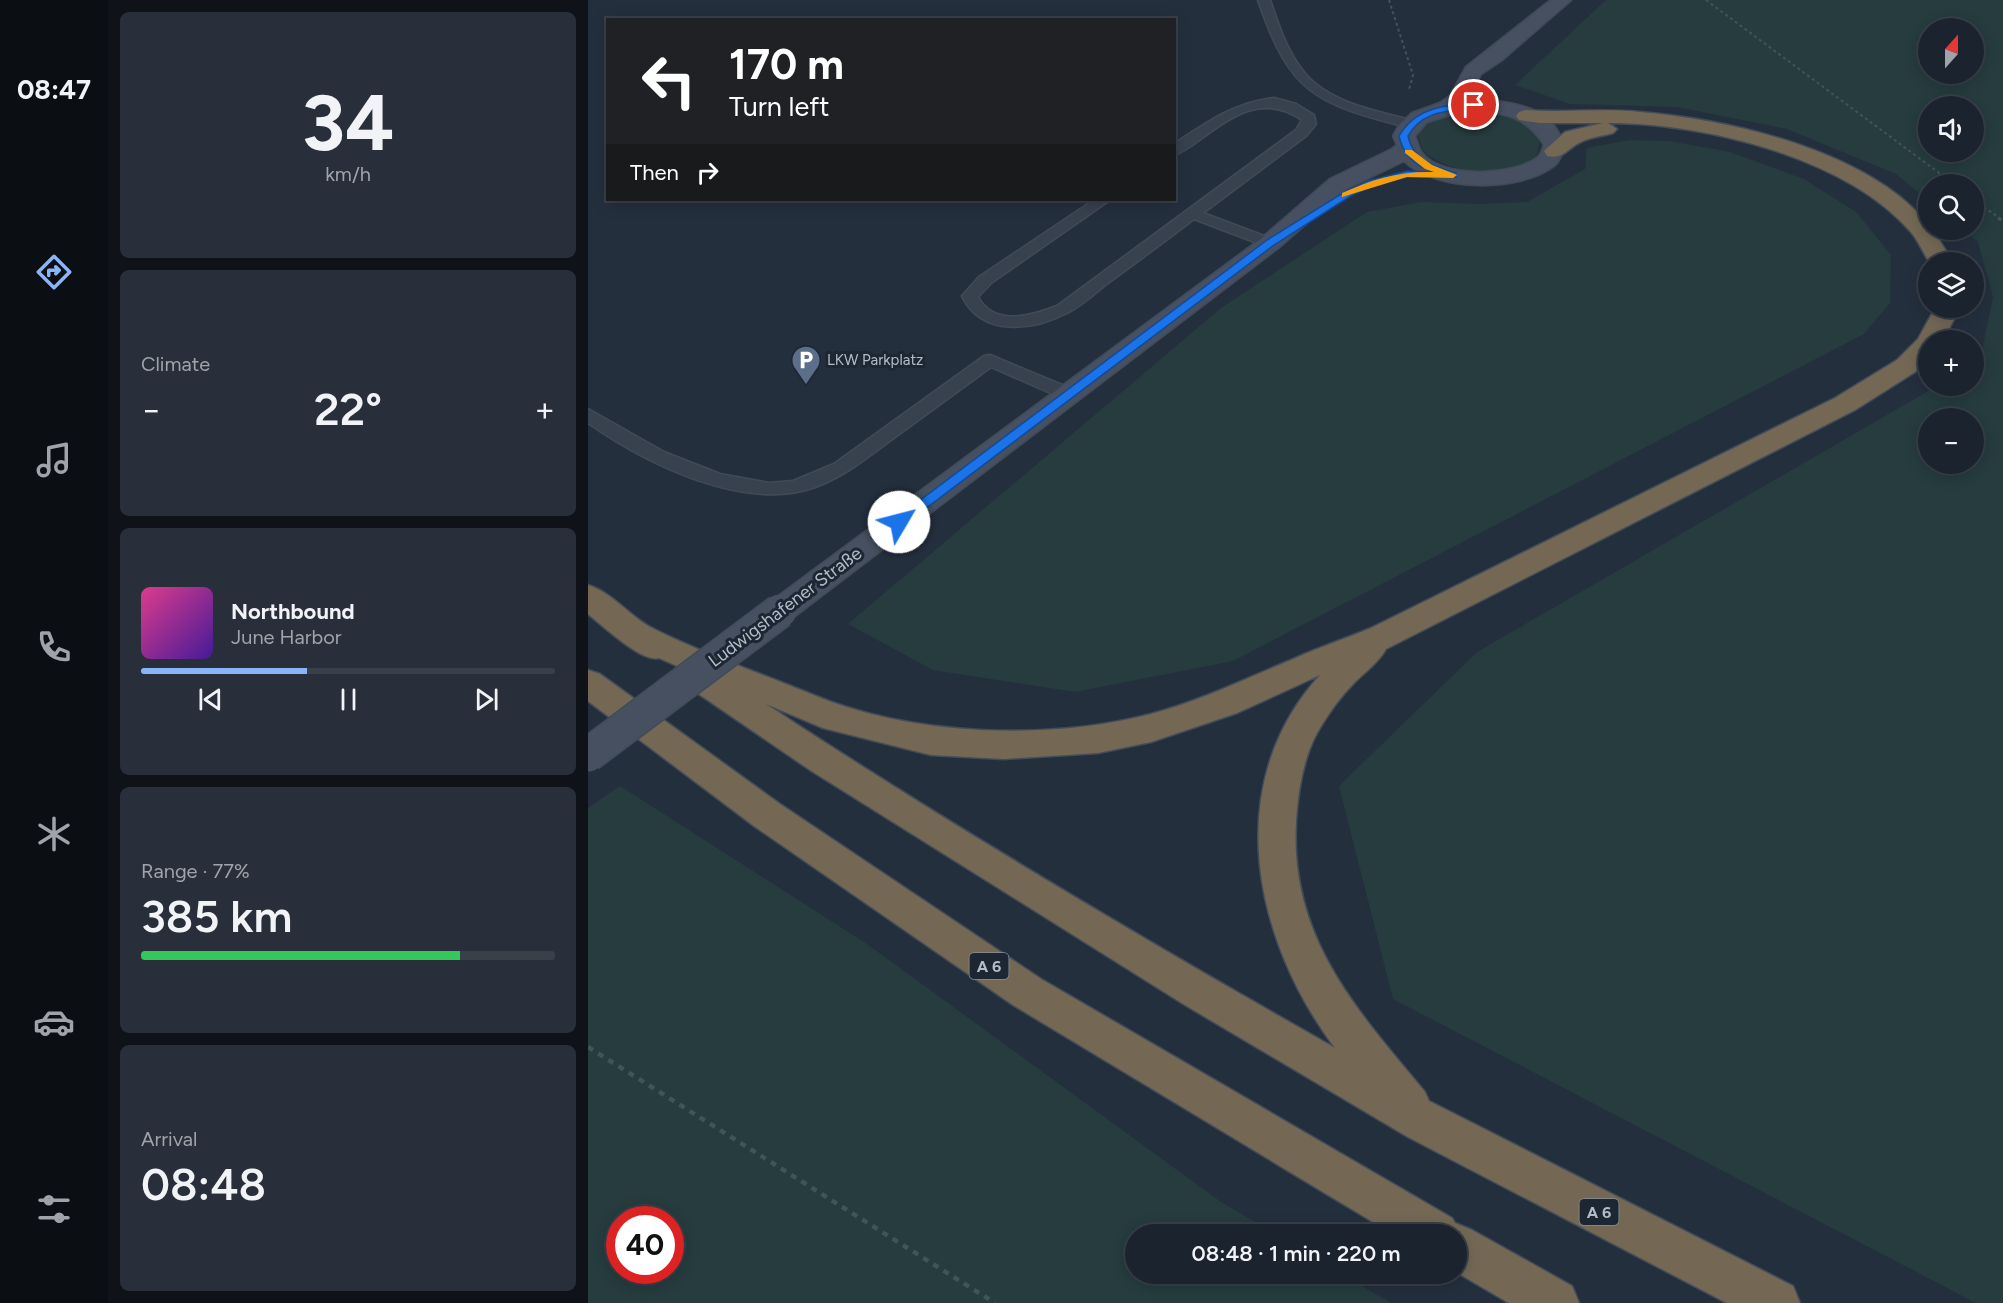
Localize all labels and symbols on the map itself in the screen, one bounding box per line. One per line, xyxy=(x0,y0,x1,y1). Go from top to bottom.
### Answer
north arrow xyxy=(1918,18,1984,84)
pin xyxy=(1448,79,1499,130)
parking icon: LKW Parkplatz xyxy=(790,344,822,386)
place label: LKW Parkplatz xyxy=(827,351,923,369)
position arrow xyxy=(867,490,931,554)
street label: Ludwigshafener Straße xyxy=(704,542,866,672)
road number: A 6 xyxy=(970,953,1008,979)
road number: A 6 xyxy=(1580,1199,1618,1225)
speed limit sign: 40 xyxy=(606,1206,684,1284)

